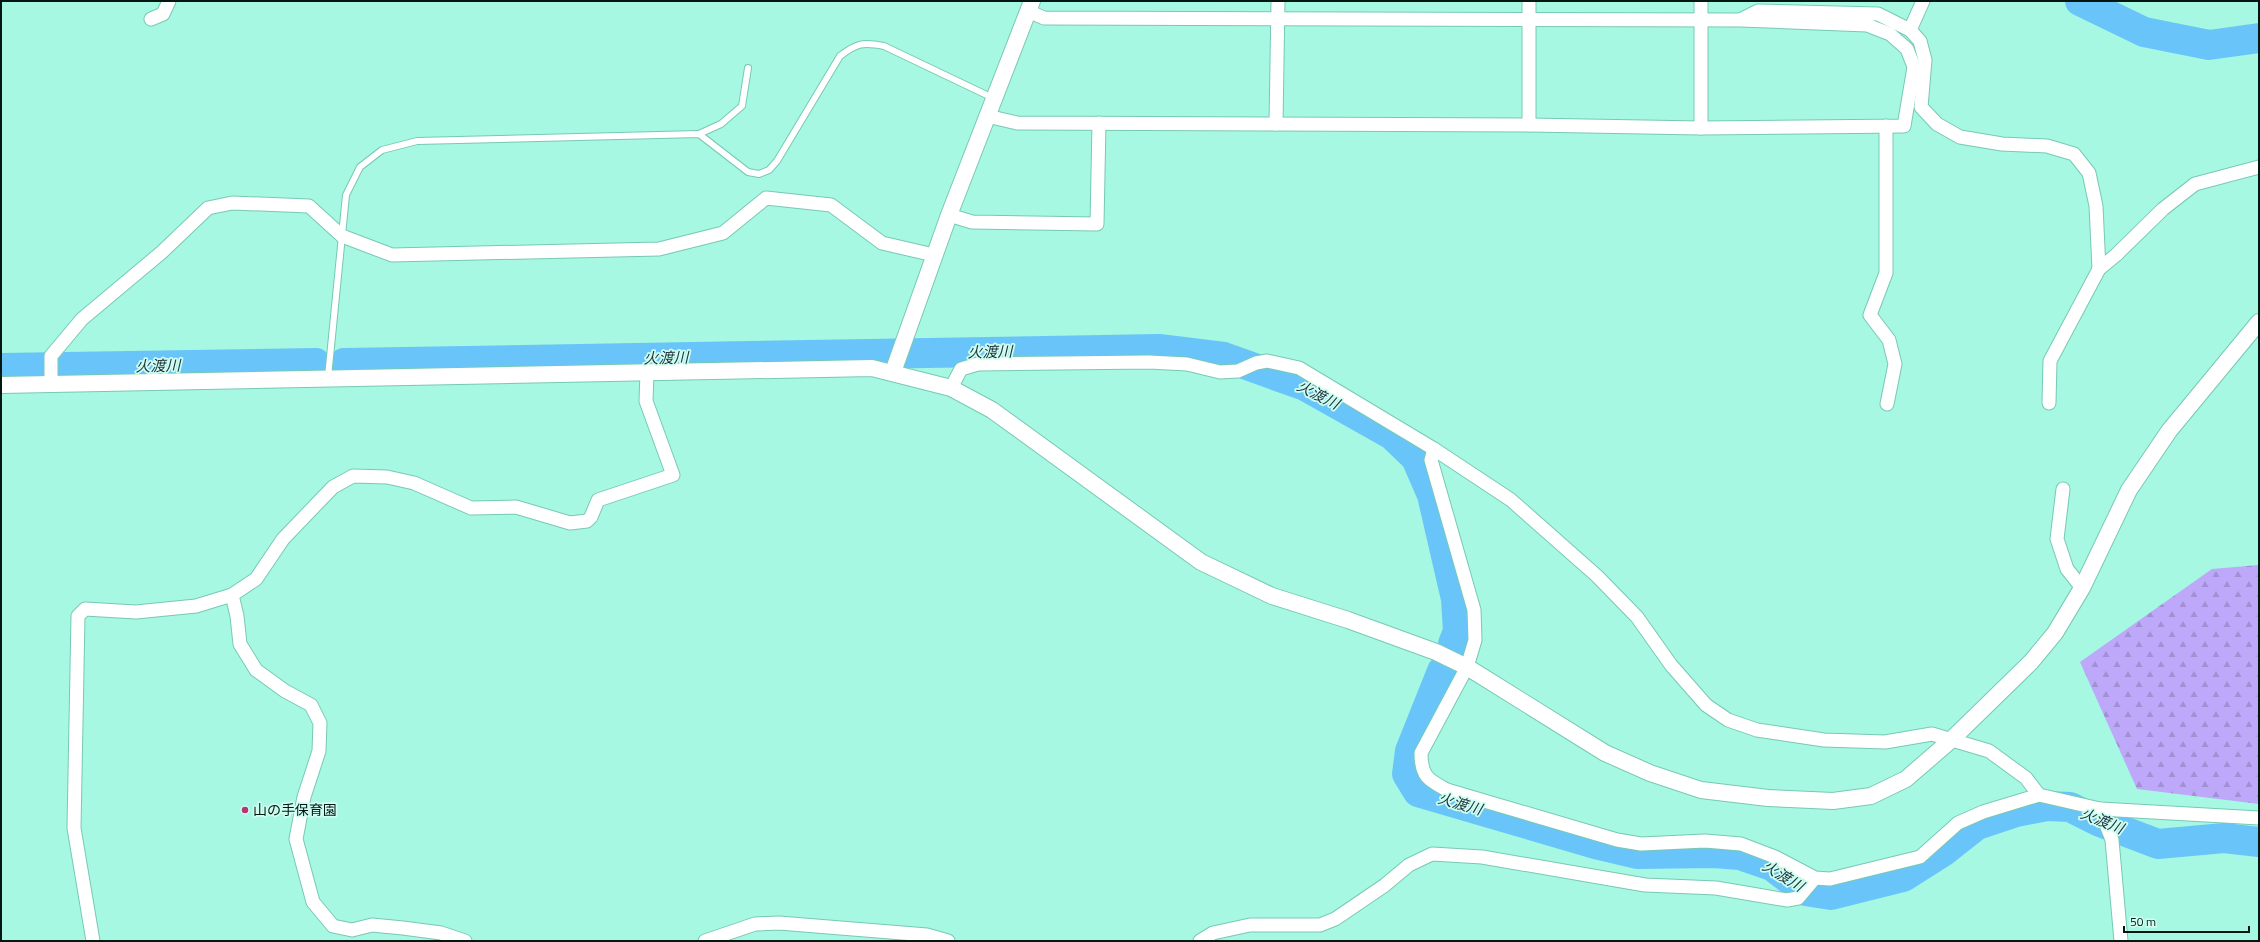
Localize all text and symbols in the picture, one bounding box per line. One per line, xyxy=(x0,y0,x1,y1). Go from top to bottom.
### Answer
water label: 火渡川 xyxy=(967,340,1015,363)
water label: 火渡川 xyxy=(643,346,691,369)
water label: 火渡川 xyxy=(135,354,183,377)
water label: 火渡川 xyxy=(1293,374,1345,416)
water label: 火渡川 xyxy=(1435,786,1487,821)
place label: 山の手保育園 xyxy=(253,799,337,820)
water label: 火渡川 xyxy=(2077,801,2129,840)
marker: 山の手保育園 xyxy=(240,805,250,815)
water label: 火渡川 xyxy=(1758,854,1810,898)
scale bar xyxy=(2124,908,2249,934)
text: 50 m xyxy=(2130,912,2156,931)

